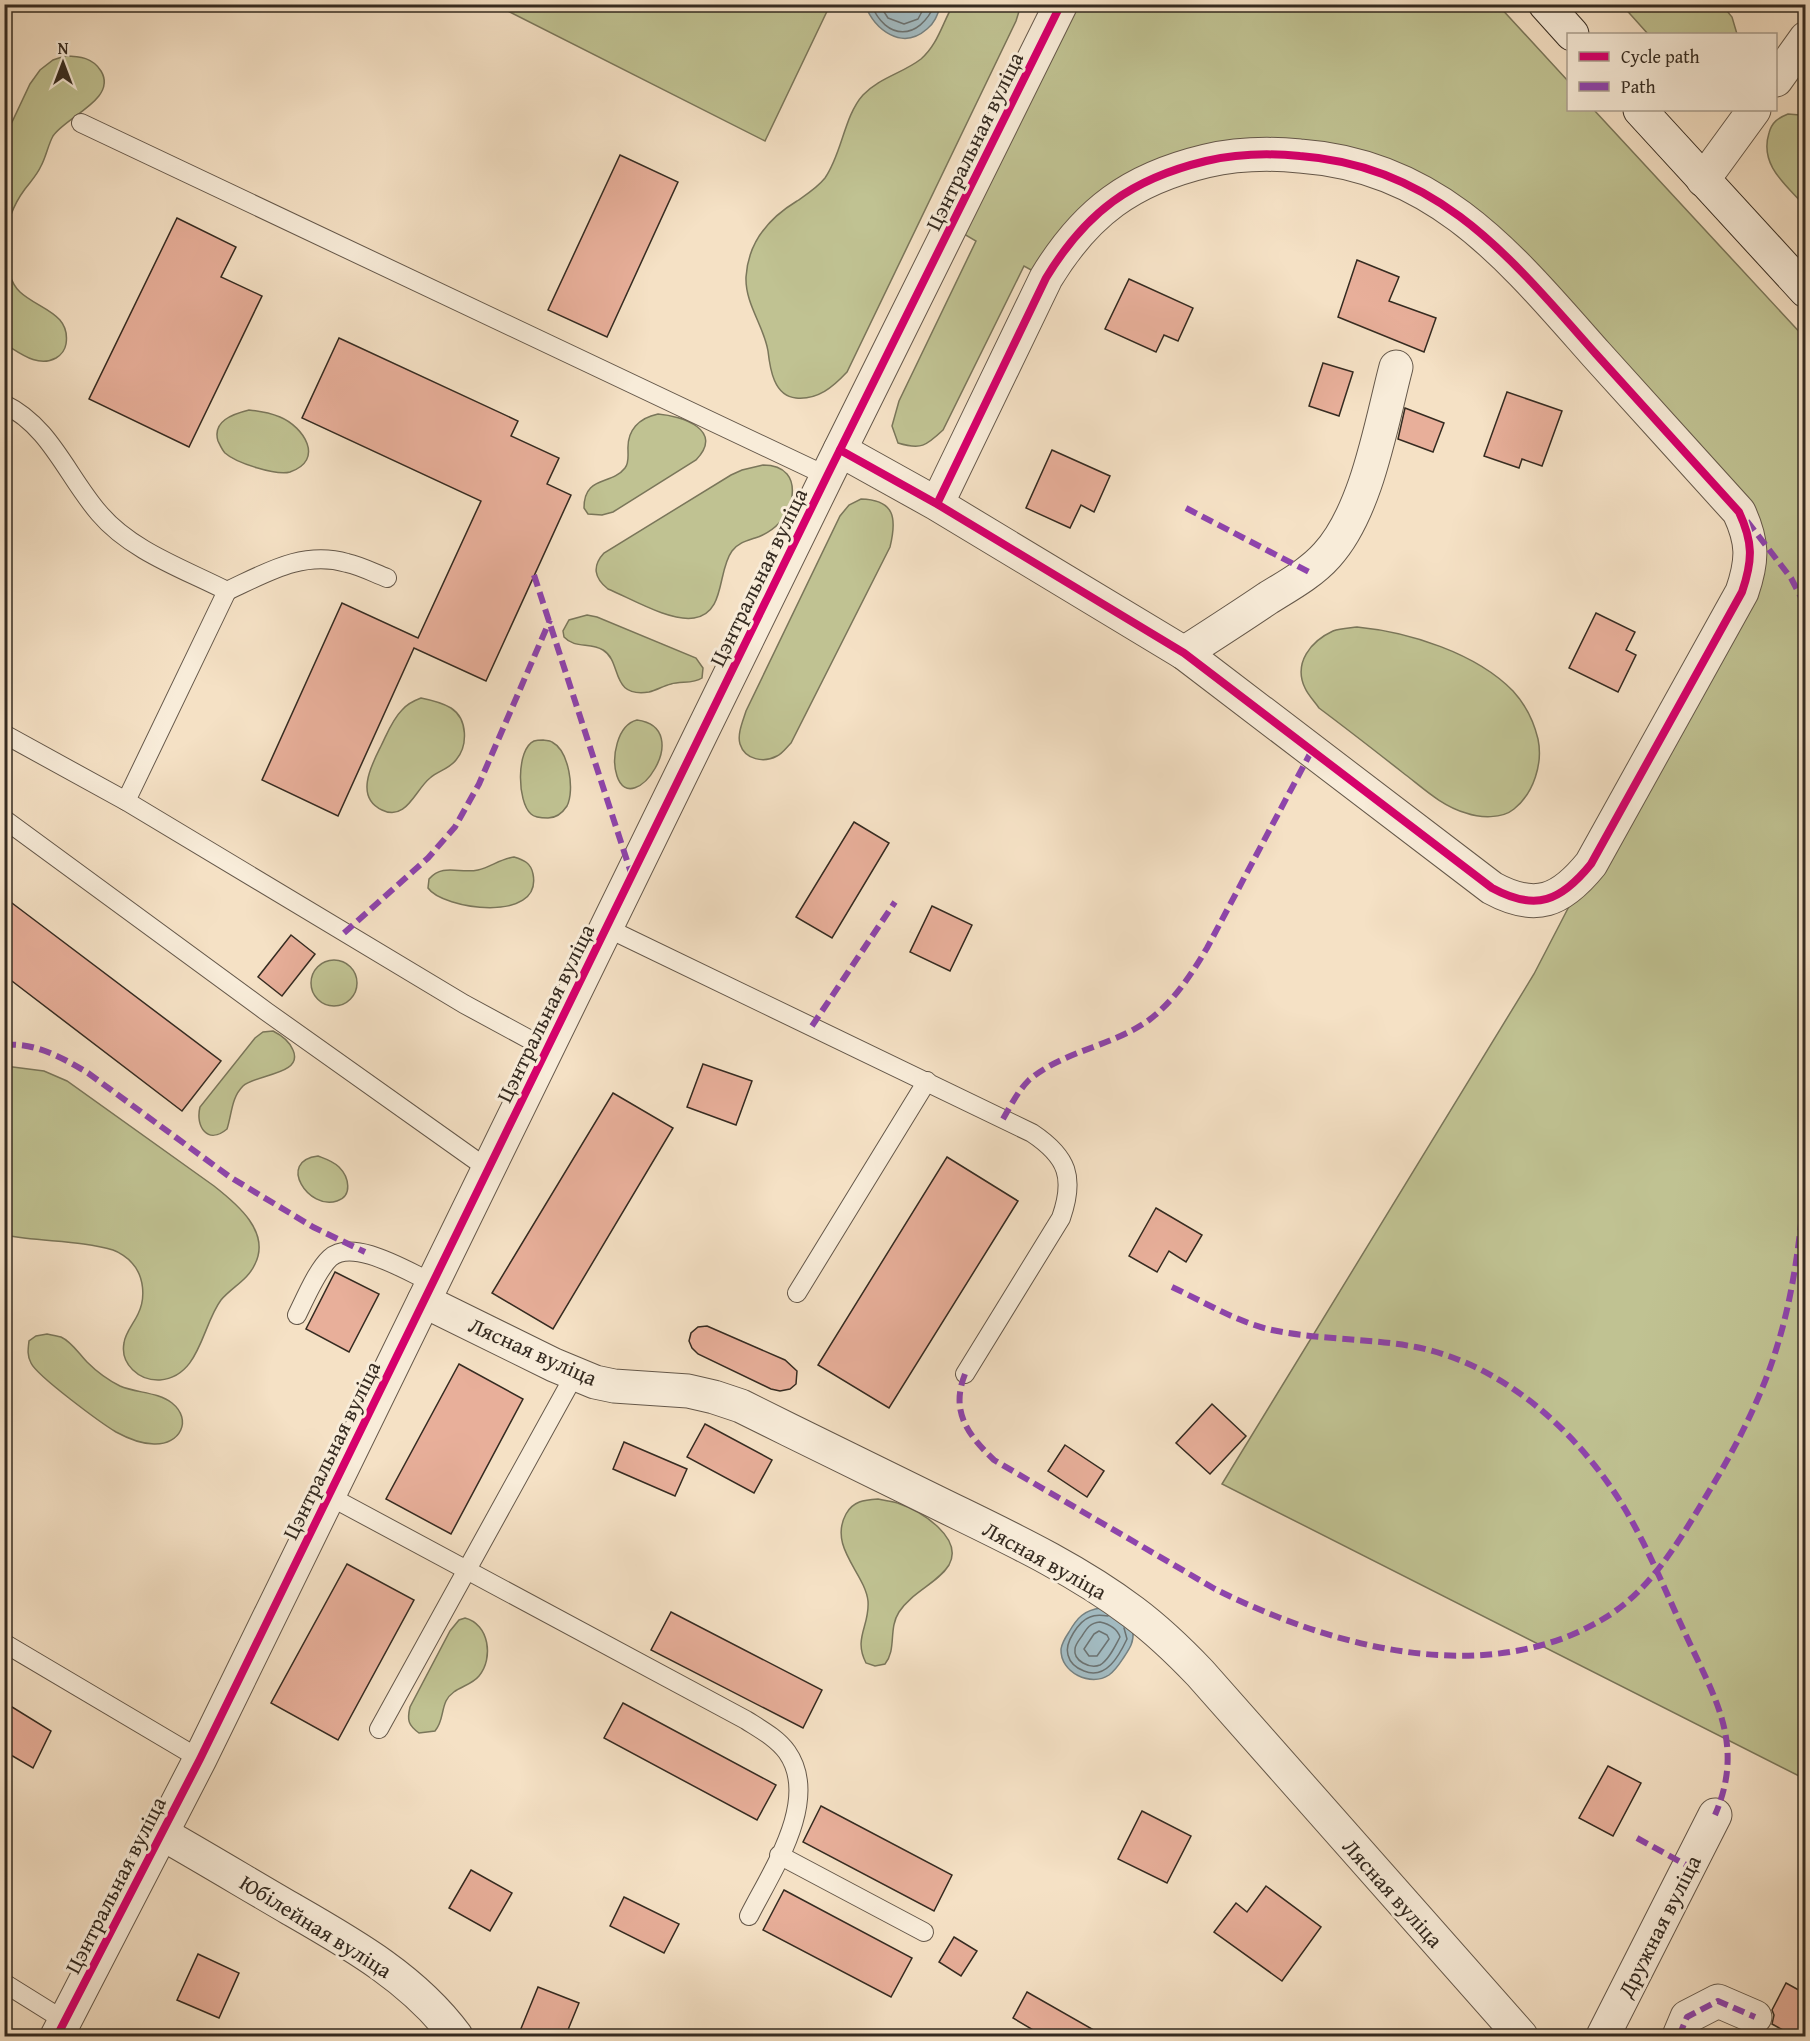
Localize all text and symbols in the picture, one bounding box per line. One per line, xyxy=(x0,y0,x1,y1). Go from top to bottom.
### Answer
north arrow xyxy=(33,33,93,93)
legend xyxy=(1567,33,1777,111)
text: N xyxy=(58,36,69,60)
text: Cycle path xyxy=(1621,43,1700,70)
street label: Цэнтральная вуліца xyxy=(917,46,1031,236)
text: Path xyxy=(1621,73,1656,100)
street label: Цэнтральная вуліца xyxy=(701,482,815,672)
street label: Цэнтральная вуліца xyxy=(488,918,602,1108)
street label: Лясная вуліца xyxy=(464,1308,603,1394)
street label: Цэнтральная вуліца xyxy=(274,1355,388,1545)
street label: Лясная вуліца xyxy=(977,1513,1113,1608)
street label: Цэнтральная вуліца xyxy=(56,1790,174,1979)
street label: Лясная вуліца xyxy=(1335,1831,1451,1955)
street label: Дружная вуліца xyxy=(1609,1849,1709,2004)
street label: Юбілейная вуліца xyxy=(234,1866,399,1986)

